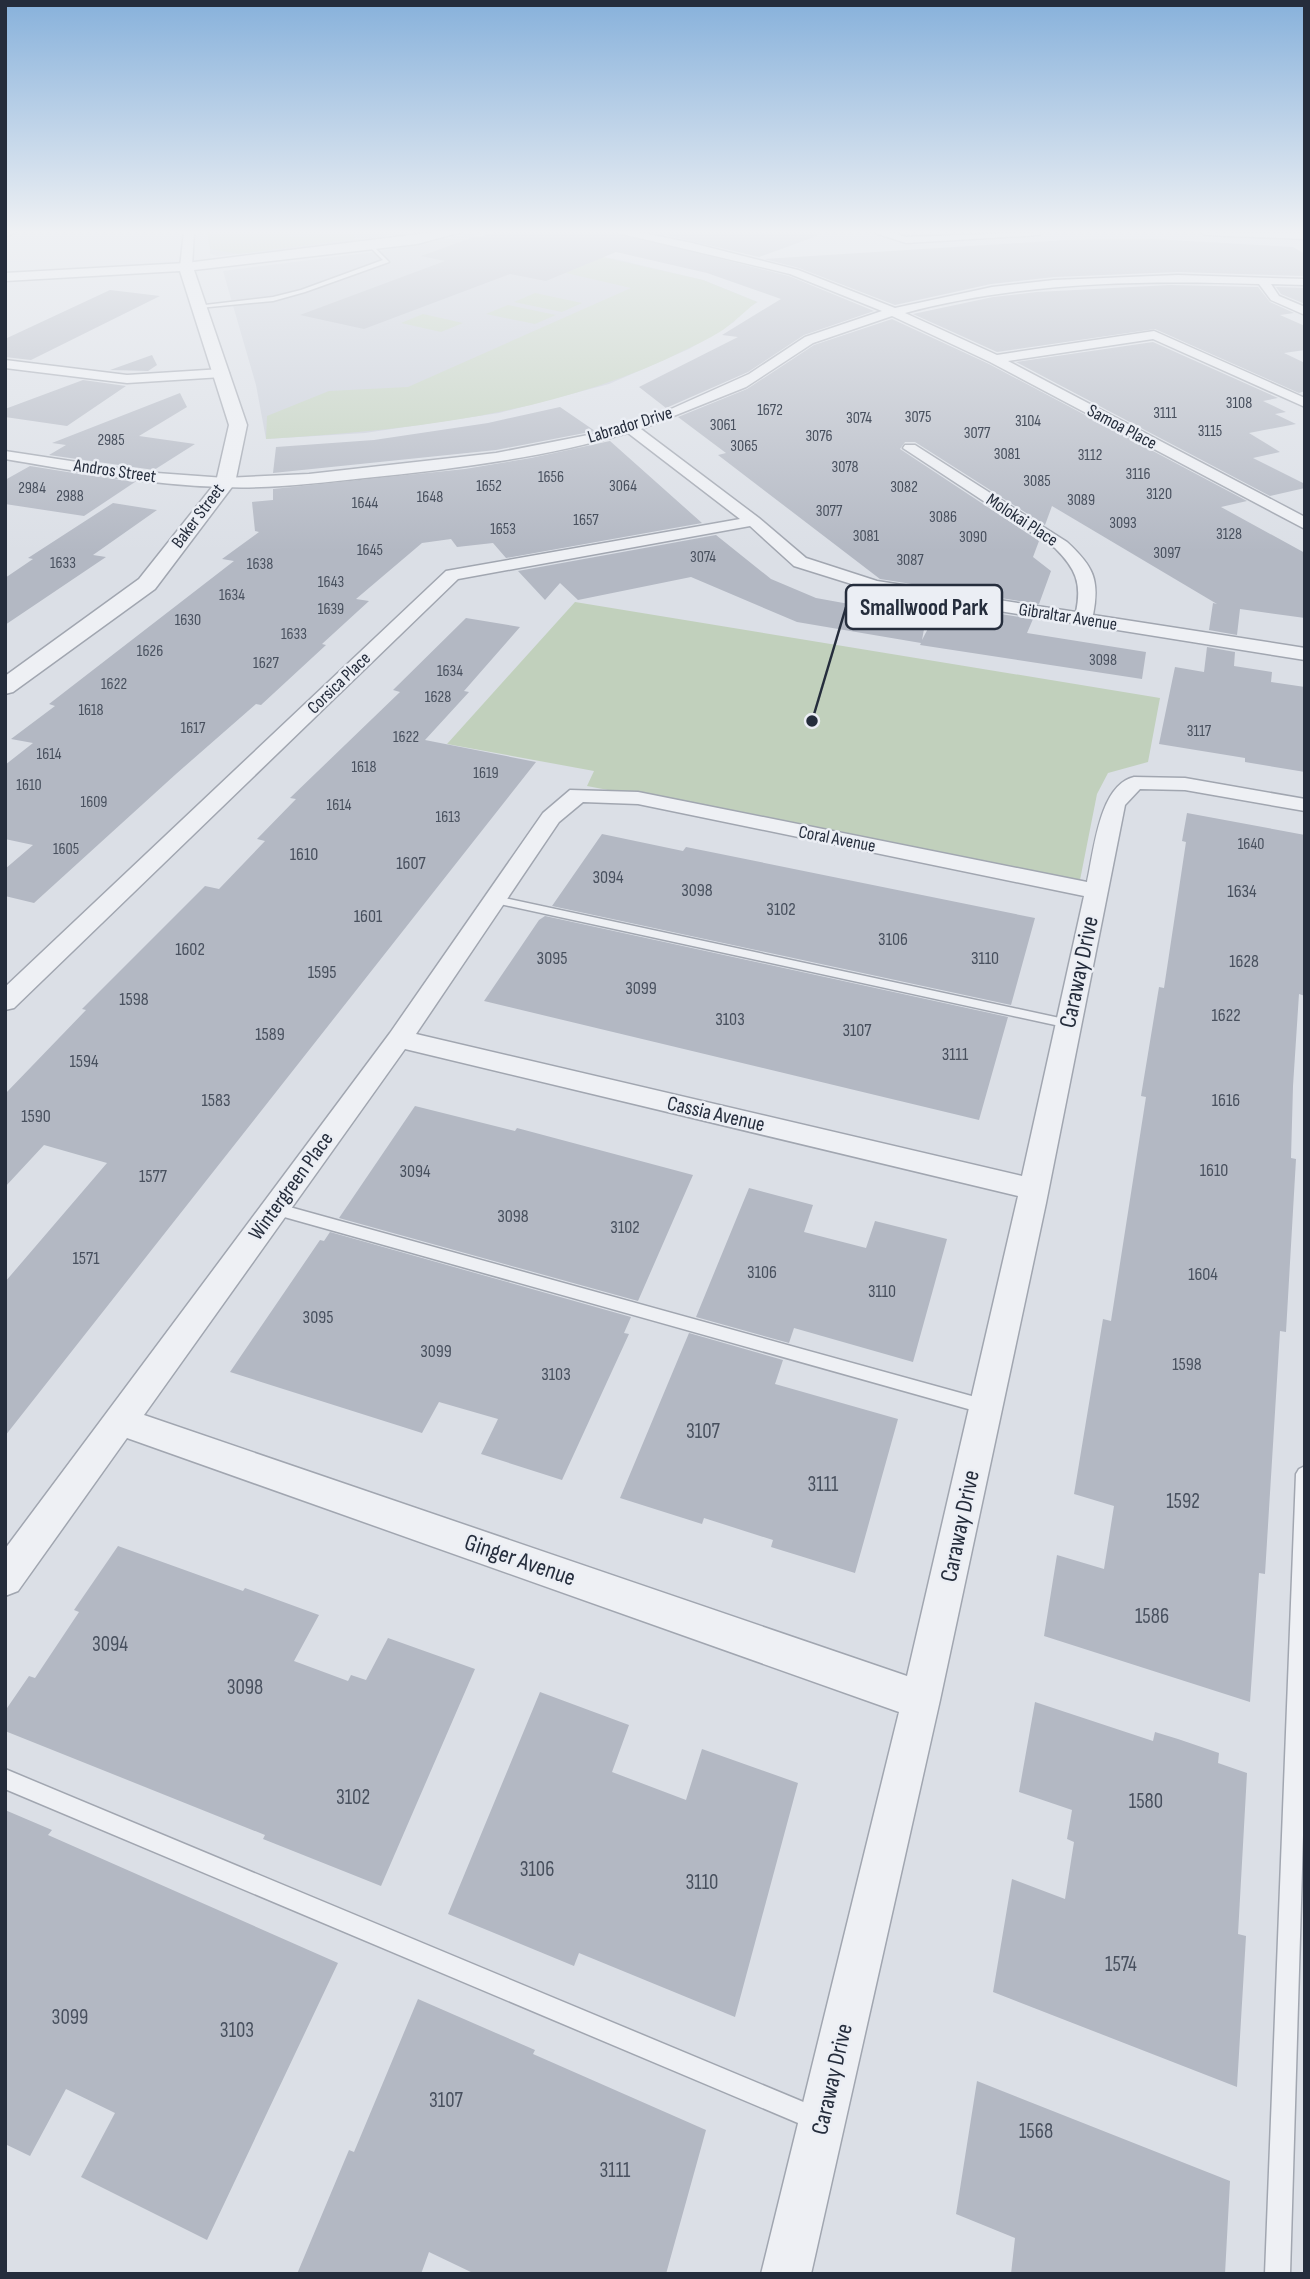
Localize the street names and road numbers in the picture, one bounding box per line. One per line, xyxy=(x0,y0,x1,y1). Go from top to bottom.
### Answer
street label: Samoa Place xyxy=(1084,400,1160,454)
street label: Labrador Drive xyxy=(585,402,675,448)
street label: Andros Street xyxy=(71,455,158,487)
street label: Baker Street xyxy=(167,479,229,552)
street label: Molokai Place xyxy=(982,489,1062,551)
street label: Gibraltar Avenue xyxy=(1017,599,1119,635)
street label: Corsica Place xyxy=(303,648,375,718)
street label: Coral Avenue xyxy=(797,821,877,857)
street label: Caraway Drive xyxy=(1053,914,1105,1030)
street label: Cassia Avenue xyxy=(665,1091,767,1137)
street label: Wintergreen Place xyxy=(243,1127,339,1245)
street label: Caraway Drive xyxy=(934,1468,986,1584)
street label: Ginger Avenue xyxy=(461,1528,579,1592)
street label: Caraway Drive xyxy=(805,2021,859,2137)

